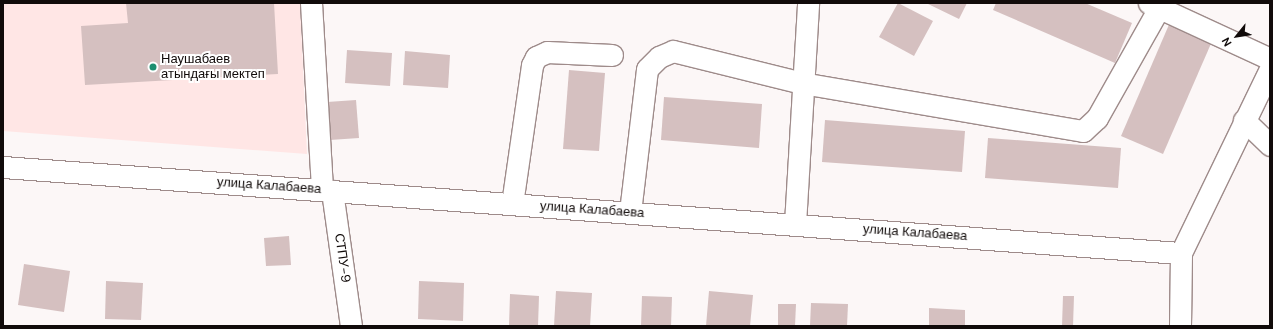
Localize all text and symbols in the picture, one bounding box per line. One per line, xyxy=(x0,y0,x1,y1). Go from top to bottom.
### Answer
north arrow xyxy=(1217,16,1257,56)
text: N xyxy=(1219,35,1235,49)
place label: Наушабаев атындағы мектеп xyxy=(161,52,265,83)
marker: Наушабаев атындағы мектеп xyxy=(148,62,158,72)
street label: улица Калабаева xyxy=(216,175,322,197)
street label: улица Калабаева xyxy=(539,199,645,221)
street label: улица Калабаева xyxy=(862,222,968,244)
street label: СТПУ-9 xyxy=(331,232,353,284)

